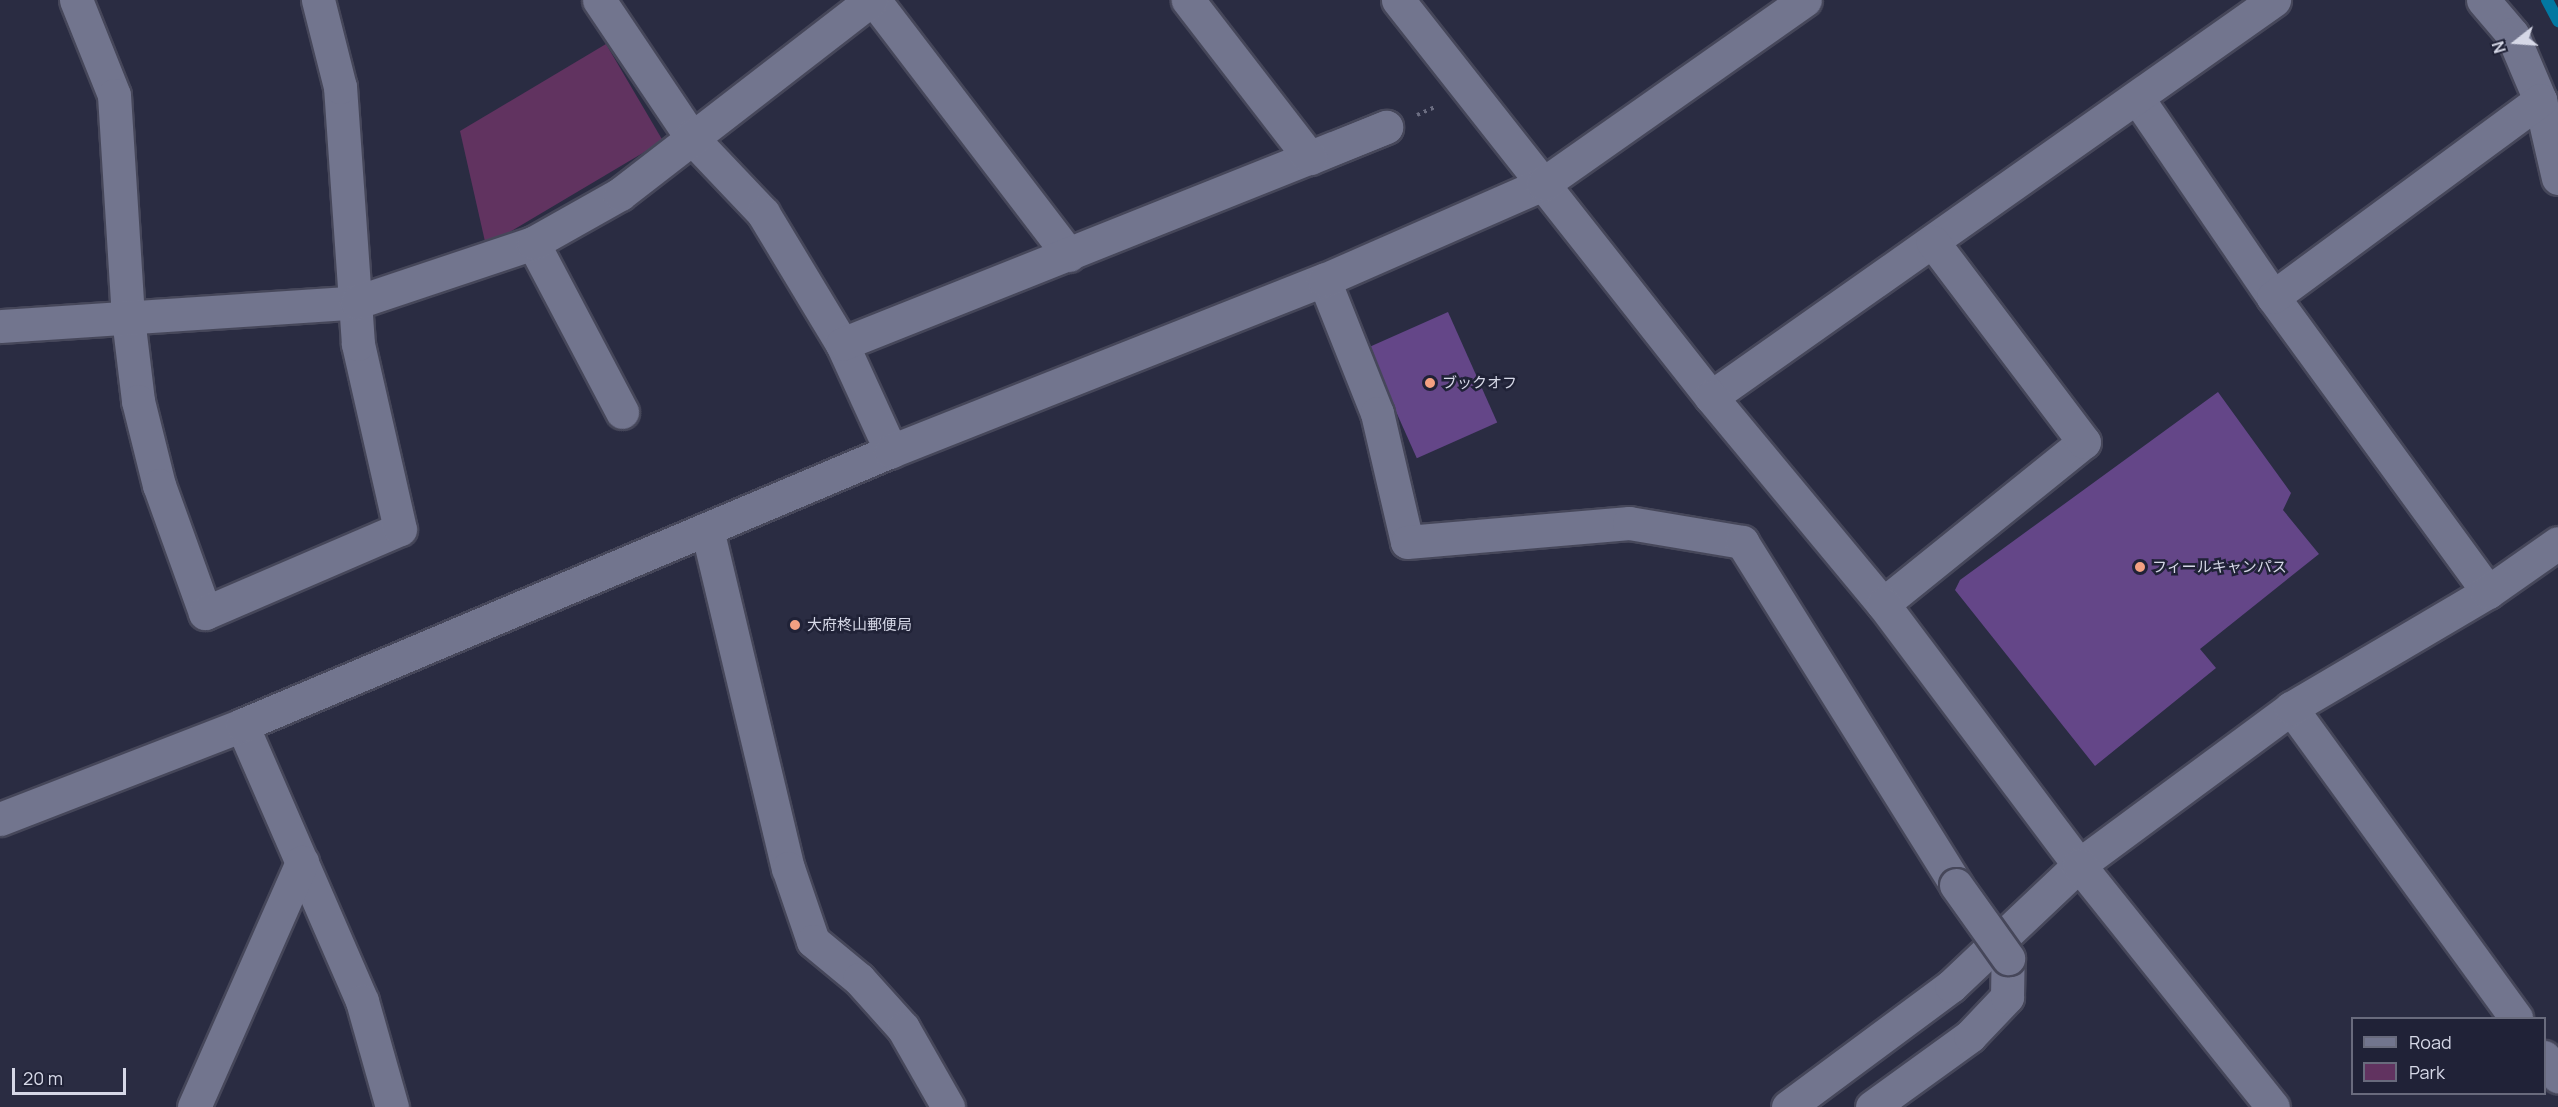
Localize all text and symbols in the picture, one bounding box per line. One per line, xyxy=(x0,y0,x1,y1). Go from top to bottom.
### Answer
north arrow xyxy=(2486,12,2546,72)
text: N xyxy=(2487,39,2511,56)
place label: ブックオフ xyxy=(1442,374,1517,392)
marker: ブックオフ xyxy=(1423,376,1437,390)
place label: フィールキャンパス xyxy=(2152,558,2287,576)
marker: フィールキャンパス xyxy=(2133,560,2147,574)
place label: 大府柊山郵便局 xyxy=(807,616,912,634)
marker: 大府柊山郵便局 xyxy=(788,618,802,632)
legend xyxy=(2351,1017,2546,1095)
text: Road xyxy=(2409,1030,2452,1054)
scale bar xyxy=(15,1056,129,1094)
text: Park xyxy=(2409,1060,2445,1084)
text: 20 m xyxy=(23,1066,63,1090)

